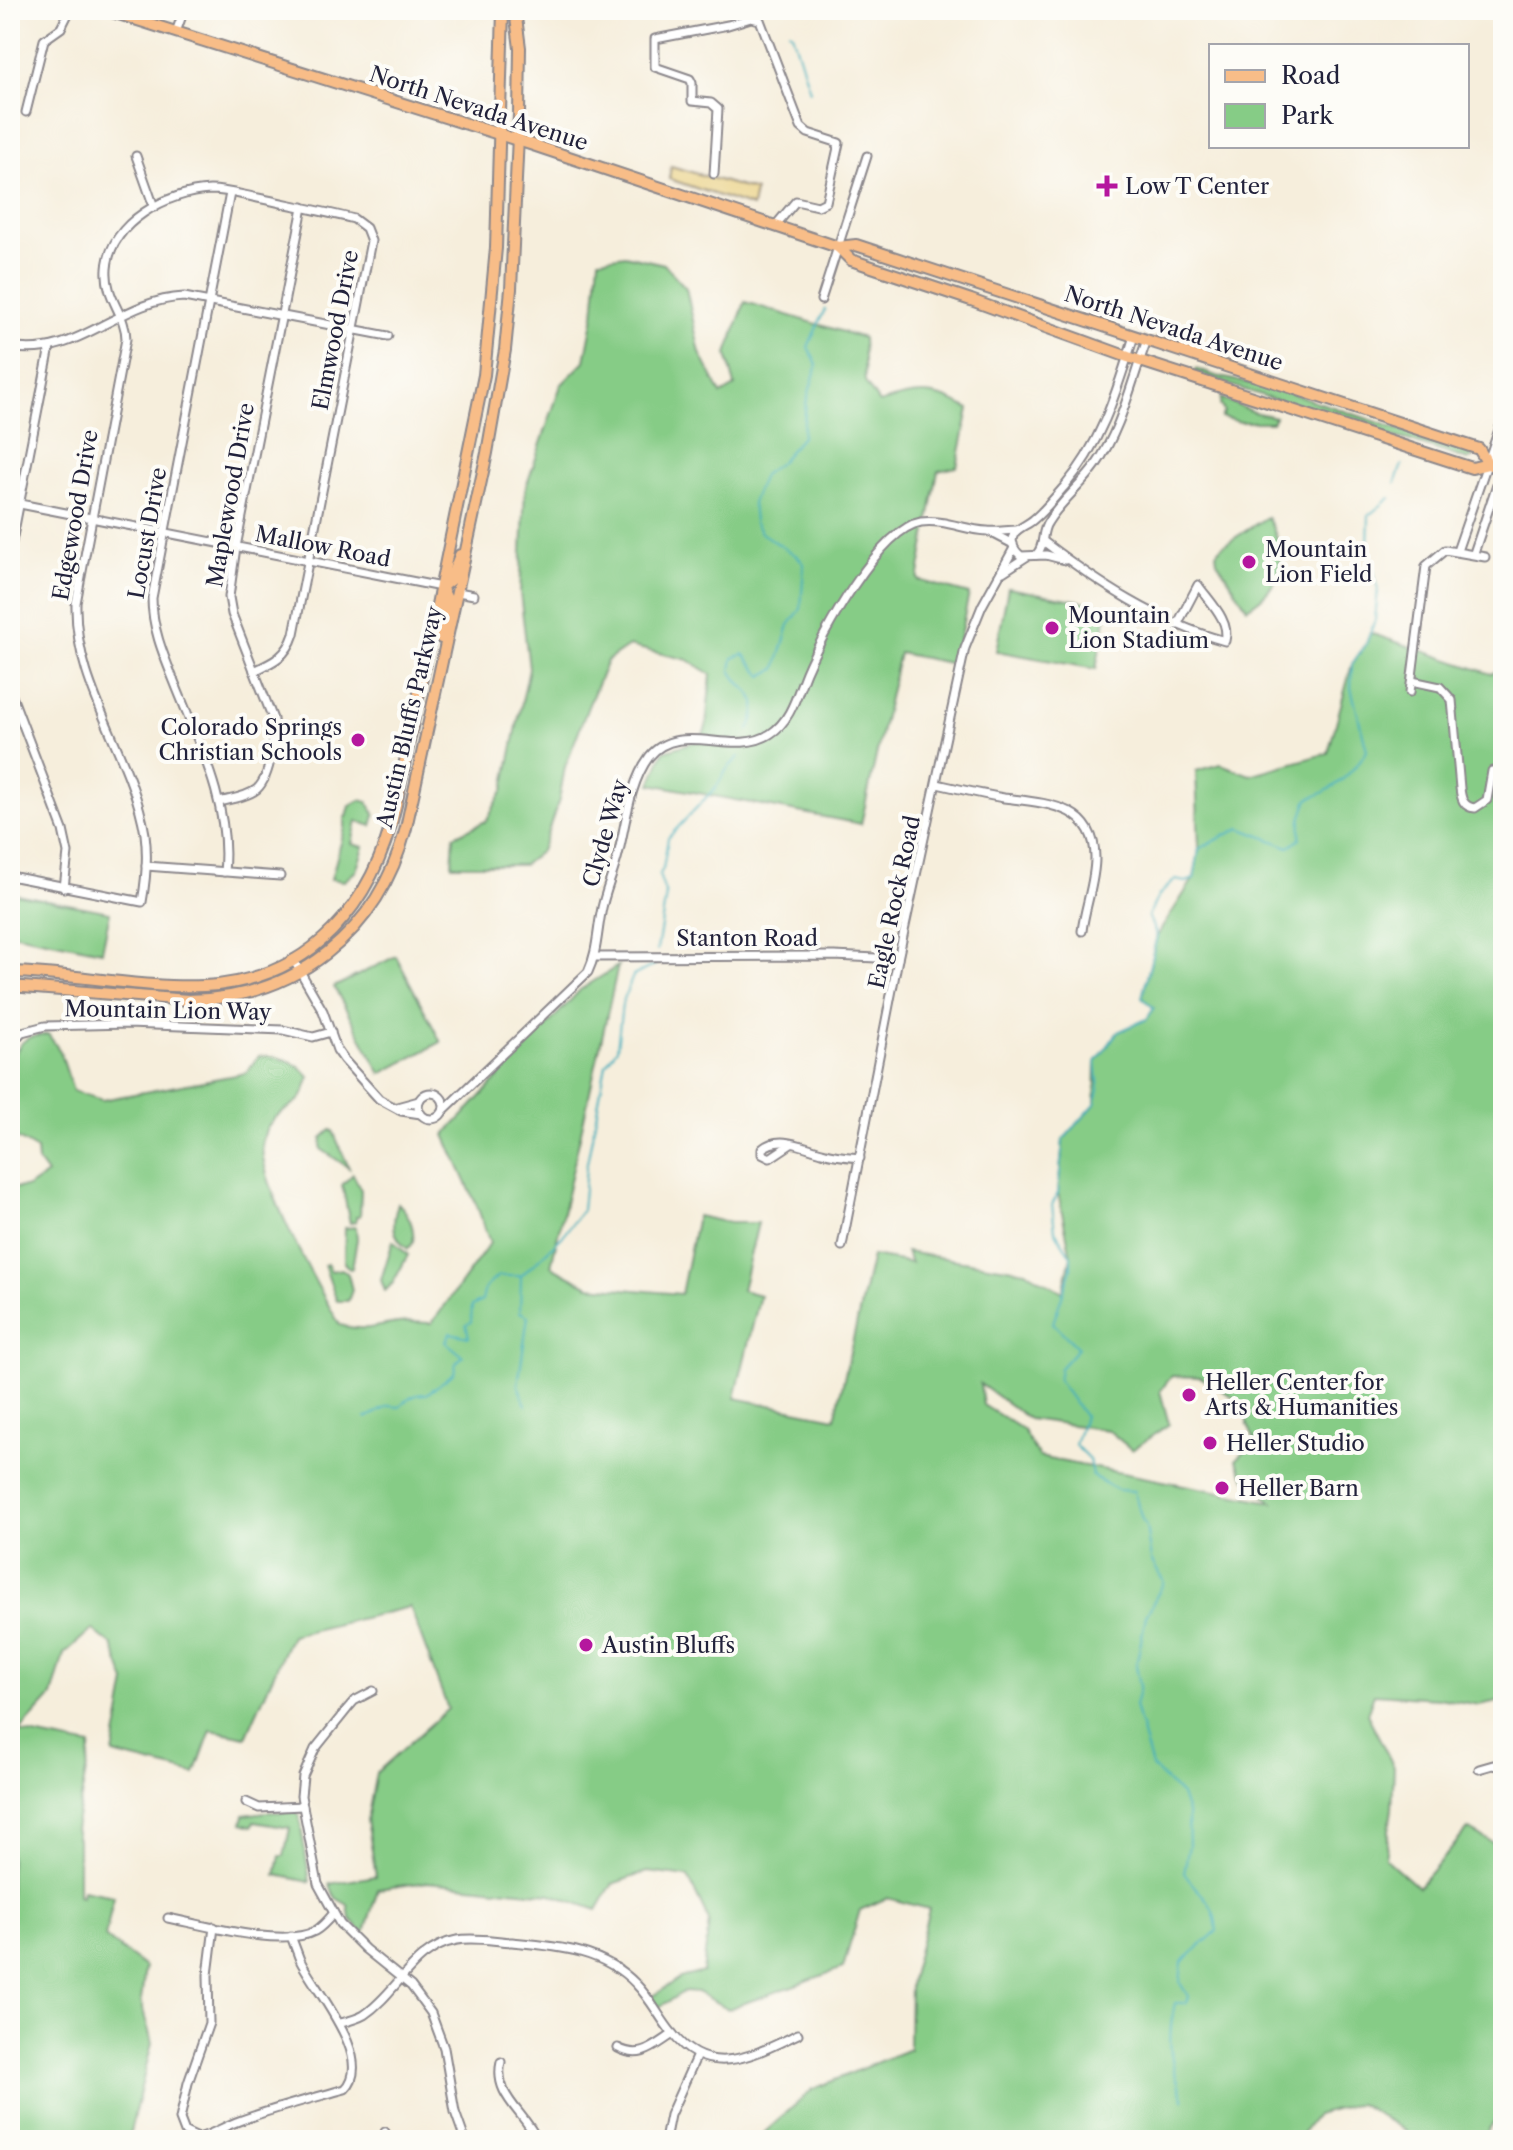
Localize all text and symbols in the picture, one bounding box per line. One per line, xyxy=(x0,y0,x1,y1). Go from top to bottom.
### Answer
legend xyxy=(1209,44,1469,148)
street label: North Nevada Avenue xyxy=(366,60,591,157)
text: Road xyxy=(1281,61,1341,90)
text: Park xyxy=(1281,101,1334,130)
place label: Low T Center xyxy=(1125,173,1269,200)
marker: Low T Center xyxy=(1096,175,1118,197)
street label: Elmwood Drive xyxy=(307,248,364,412)
street label: North Nevada Avenue xyxy=(1061,280,1286,377)
street label: Maplewood Drive xyxy=(201,401,260,589)
street label: Edgewood Drive xyxy=(47,428,104,603)
street label: Locust Drive xyxy=(123,465,172,601)
street label: Mallow Road xyxy=(253,520,393,573)
place label: Mountain Lion Field xyxy=(1265,536,1372,588)
marker: Mountain Lion Field xyxy=(1240,553,1258,571)
place label: Mountain Lion Stadium xyxy=(1068,602,1209,654)
street label: Austin Bluffs Parkway xyxy=(371,603,448,832)
marker: Mountain Lion Stadium xyxy=(1043,619,1061,637)
place label: Colorado Springs Christian Schools xyxy=(159,714,342,766)
marker: Colorado Springs Christian Schools xyxy=(349,731,367,749)
street label: Clyde Way xyxy=(577,775,634,890)
street label: Eagle Rock Road xyxy=(863,813,926,991)
street label: Stanton Road xyxy=(676,925,818,952)
street label: Mountain Lion Way xyxy=(64,995,272,1026)
place label: Heller Center for Arts & Humanities xyxy=(1204,1369,1398,1421)
marker: Heller Center for Arts & Humanities xyxy=(1180,1386,1198,1404)
place label: Heller Studio xyxy=(1226,1430,1365,1457)
marker: Heller Studio xyxy=(1201,1434,1219,1452)
place label: Heller Barn xyxy=(1238,1475,1359,1502)
marker: Heller Barn xyxy=(1213,1479,1231,1497)
place label: Austin Bluffs xyxy=(601,1632,735,1659)
marker: Austin Bluffs xyxy=(577,1636,595,1654)

